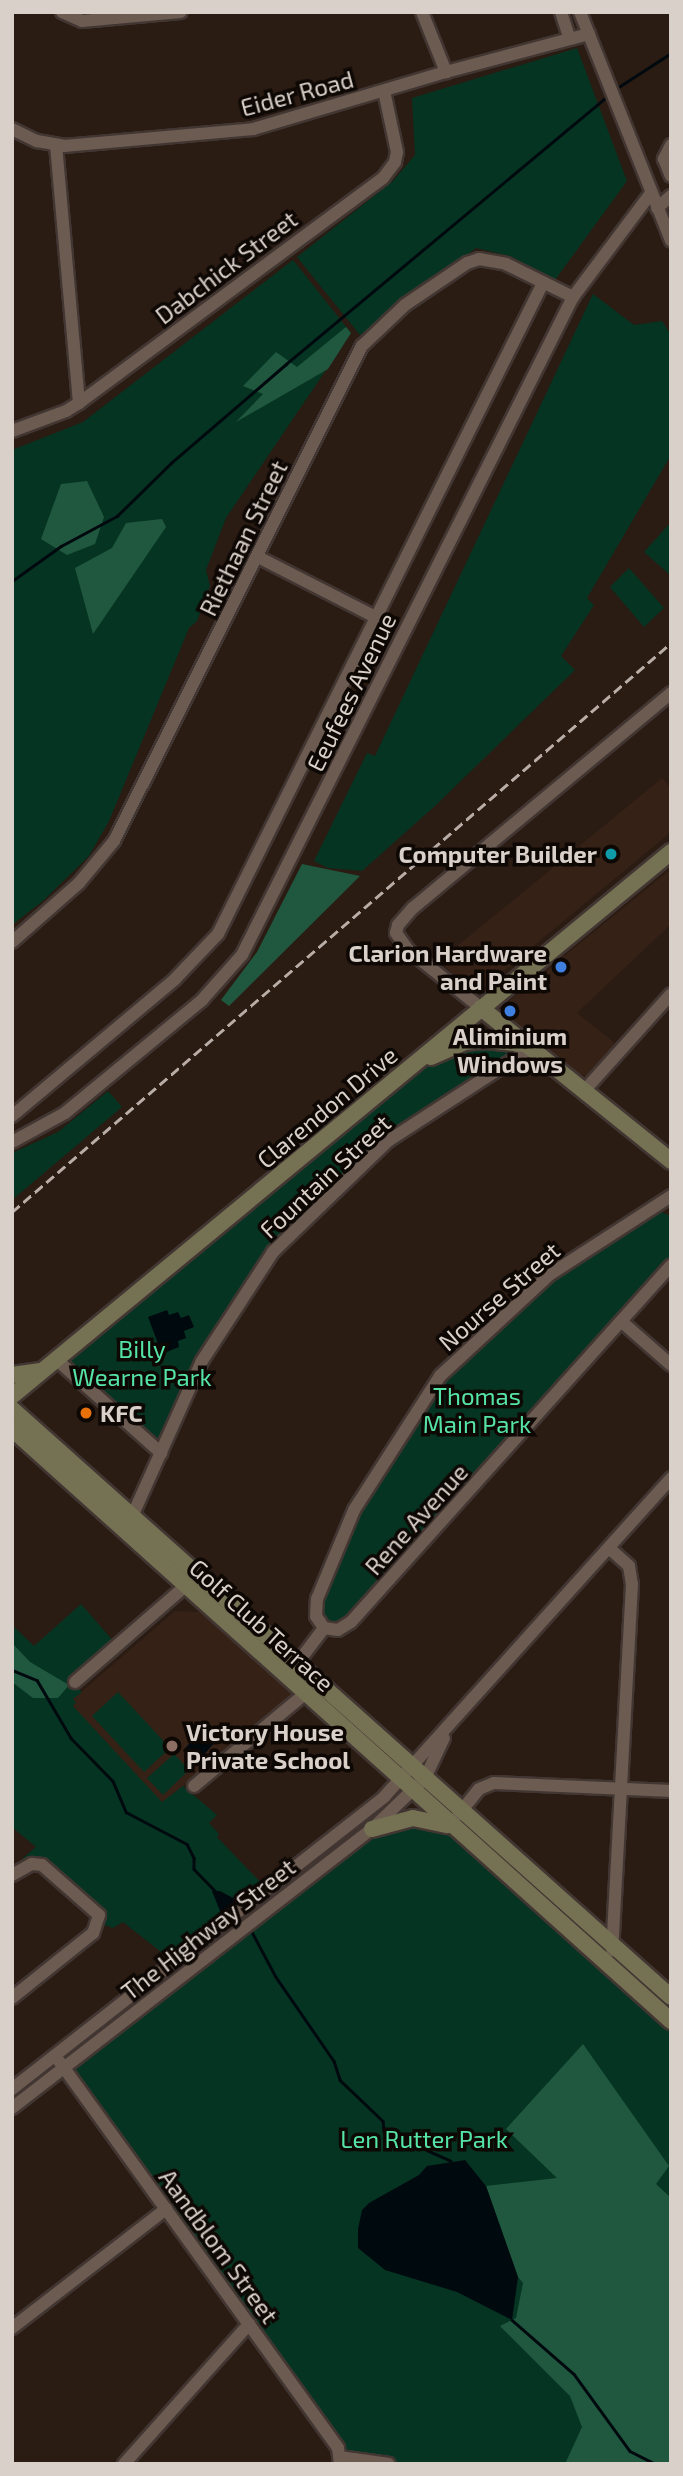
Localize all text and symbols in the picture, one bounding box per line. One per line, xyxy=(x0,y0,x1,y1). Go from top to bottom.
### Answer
street label: Eider Road xyxy=(237,64,357,122)
street label: Dabchick Street xyxy=(149,204,303,330)
street label: Riethaan Street xyxy=(193,456,293,620)
street label: Eeufees Avenue xyxy=(300,608,402,776)
place label: Computer Builder xyxy=(398,840,597,868)
marker: Computer Builder xyxy=(603,846,619,862)
place label: Clarion Hardware and Paint xyxy=(348,939,547,995)
marker: Clarion Hardware and Paint xyxy=(553,959,569,975)
marker: Aliminium Windows xyxy=(502,1003,518,1019)
place label: Aliminium Windows xyxy=(453,1022,567,1078)
street label: Clarendon Drive xyxy=(251,1040,403,1174)
street label: Fountain Street xyxy=(254,1108,396,1244)
street label: Nourse Street xyxy=(433,1236,565,1356)
park label: Billy Wearne Park xyxy=(72,1335,212,1391)
park label: Thomas Main Park xyxy=(423,1382,531,1438)
place label: KFC xyxy=(100,1399,143,1427)
marker: KFC xyxy=(78,1405,94,1421)
street label: Rene Avenue xyxy=(358,1457,474,1581)
street label: Golf Club Terrace xyxy=(184,1552,340,1698)
place label: Victory House Private School xyxy=(186,1718,350,1774)
marker: Victory House Private School xyxy=(164,1738,180,1754)
street label: The Highway Street xyxy=(115,1852,301,2006)
park label: Len Rutter Park xyxy=(340,2125,508,2153)
street label: Aandblom Street xyxy=(153,2163,285,2329)

